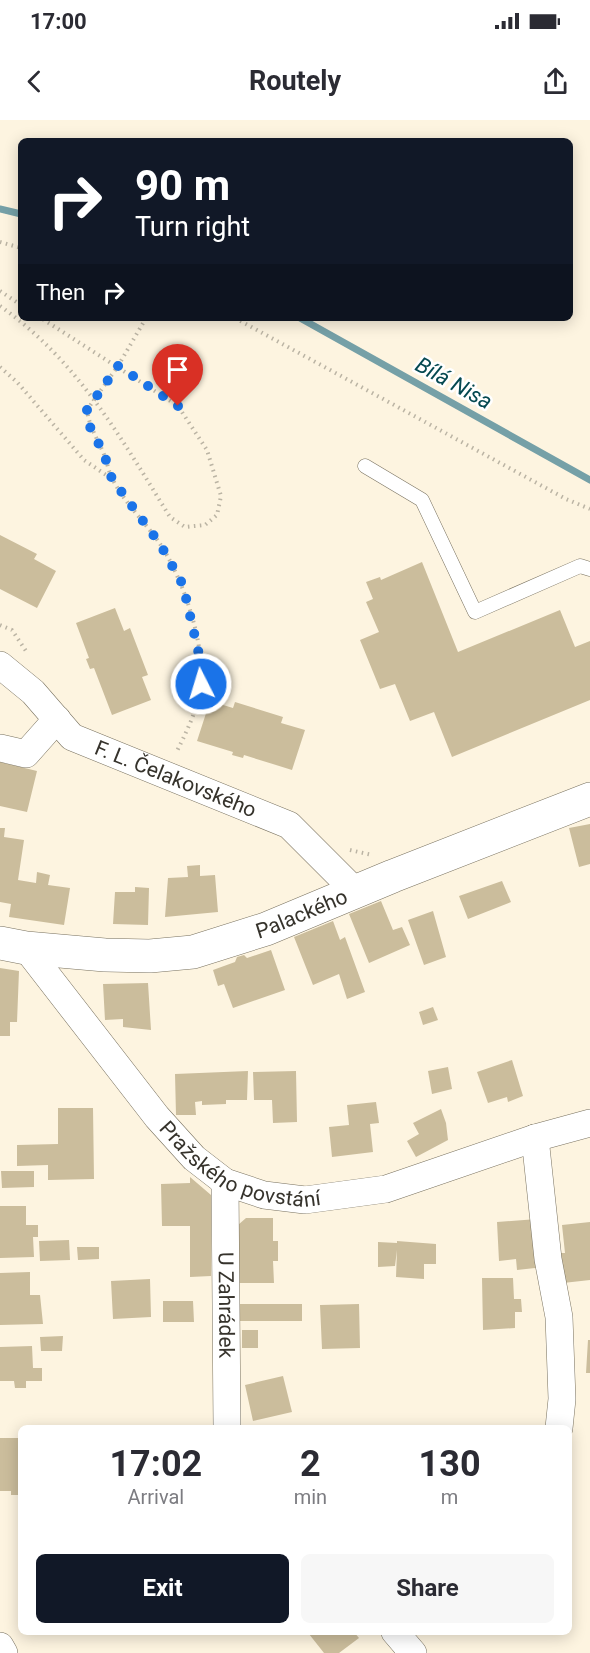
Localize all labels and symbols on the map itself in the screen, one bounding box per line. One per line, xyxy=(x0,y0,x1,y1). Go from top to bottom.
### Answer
pin xyxy=(152,344,203,406)
water label: Bílá Nisa xyxy=(411,352,497,414)
position arrow xyxy=(169,652,233,716)
street label: F. L. Čelakovského xyxy=(91,736,260,822)
street label: Palackého xyxy=(253,884,351,943)
street label: Pražského povstání xyxy=(155,1116,323,1212)
street label: U Zahrádek xyxy=(214,1252,238,1359)

